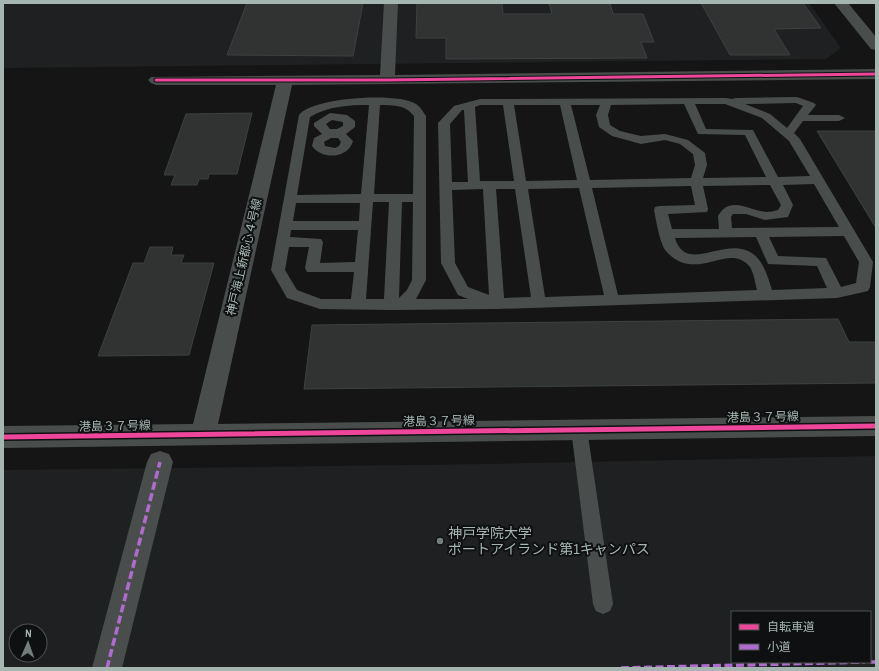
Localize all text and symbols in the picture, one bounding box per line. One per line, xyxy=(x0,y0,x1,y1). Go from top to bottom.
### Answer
street label: 神戸海上新都心４号線 xyxy=(223,197,265,317)
street label: 港島３７号線 xyxy=(727,408,799,426)
street label: 港島３７号線 xyxy=(403,412,475,430)
street label: 港島３７号線 xyxy=(79,417,151,435)
place label: 神戸学院大学 ポートアイランド第1キャンパス xyxy=(448,524,650,558)
marker: 神戸学院大学 ポートアイランド第1キャンパス xyxy=(435,536,445,546)
legend xyxy=(731,611,871,663)
text: 自転車道 xyxy=(767,619,815,635)
north arrow xyxy=(8,623,48,663)
text: N xyxy=(25,626,32,640)
text: 小道 xyxy=(767,639,791,655)

